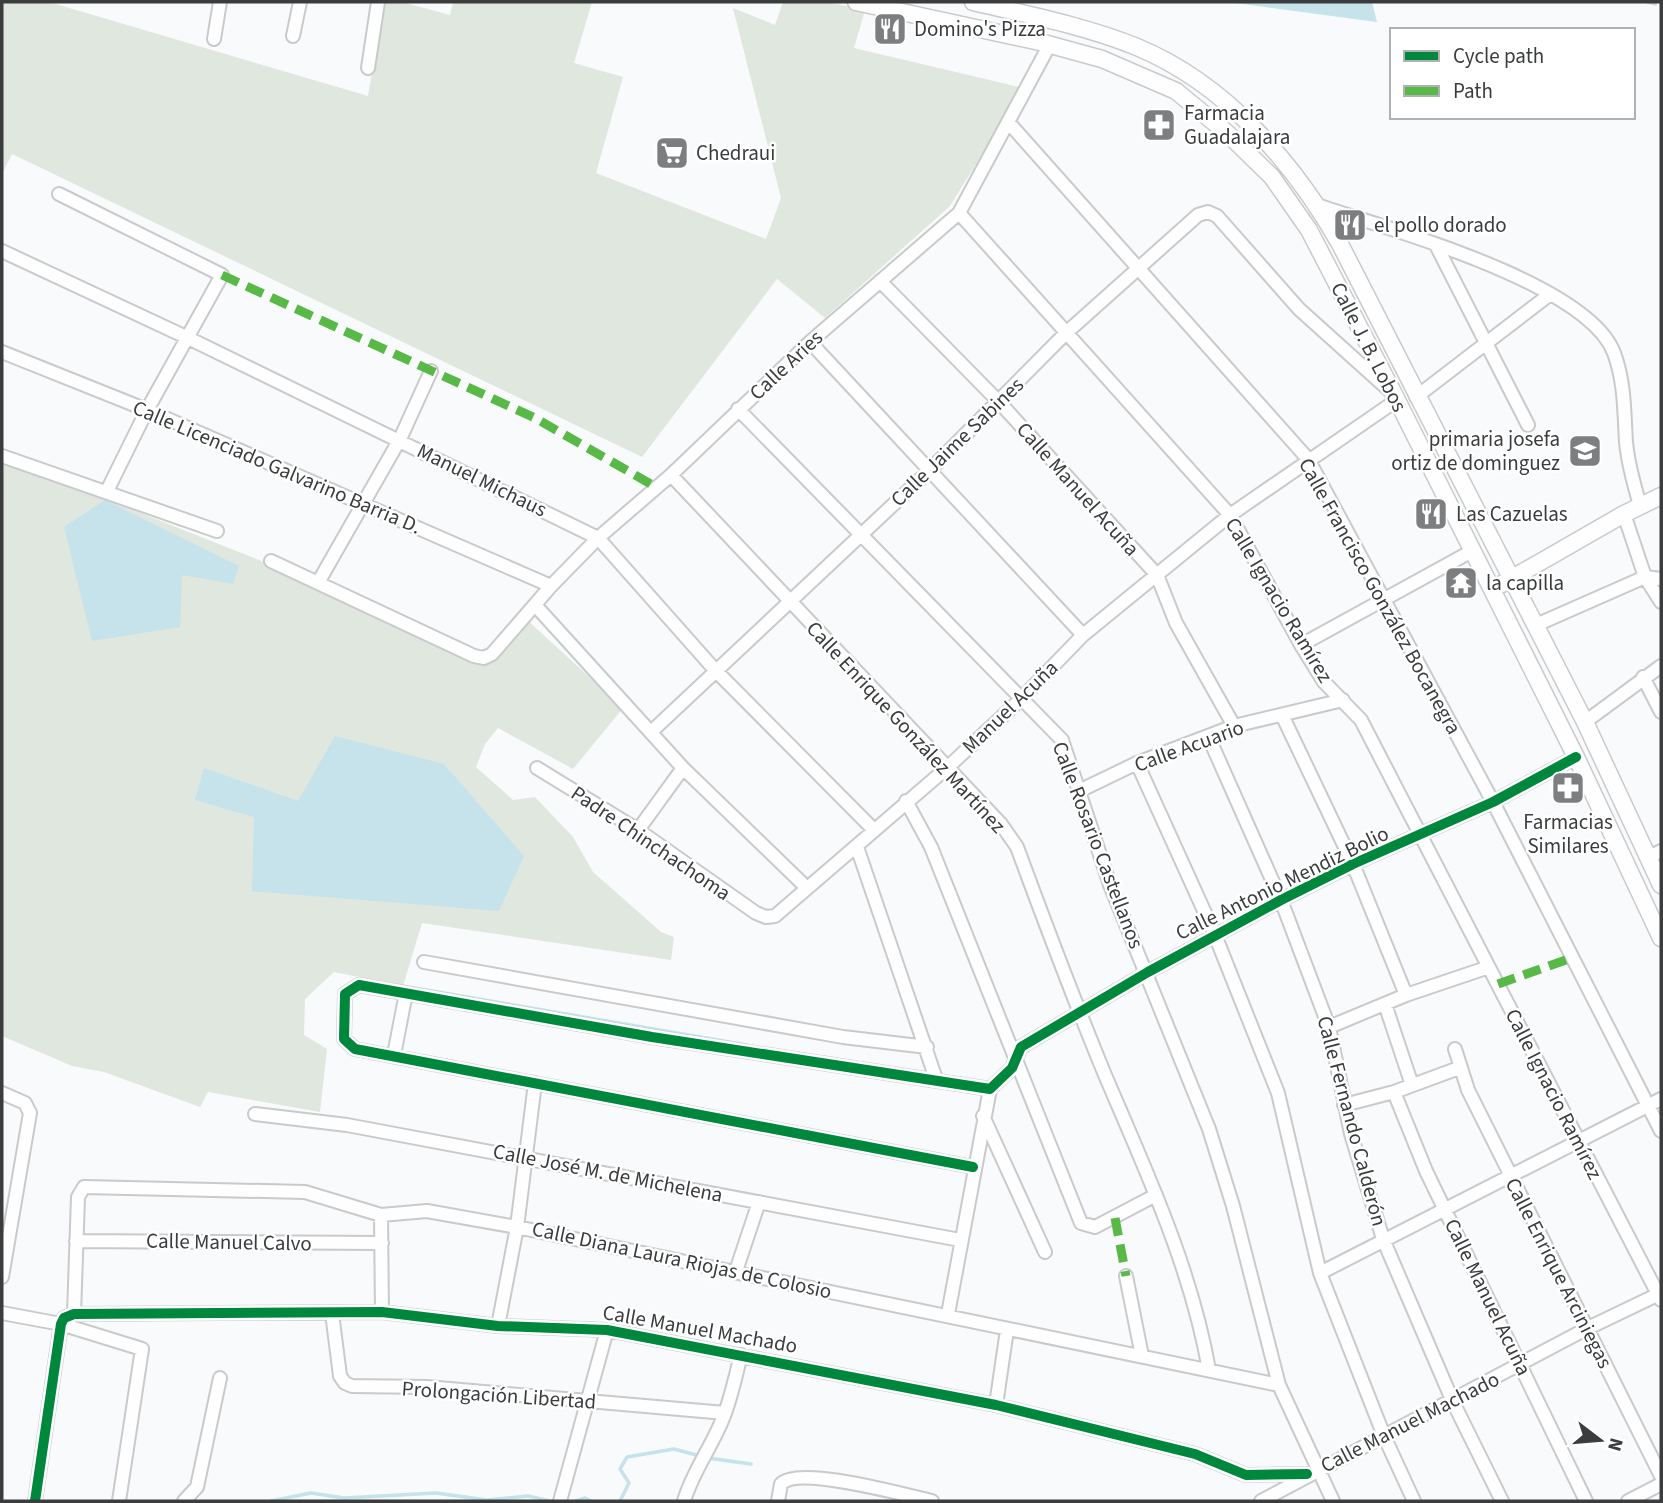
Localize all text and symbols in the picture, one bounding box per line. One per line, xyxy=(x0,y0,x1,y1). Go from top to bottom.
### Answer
restaurant icon: Domino's Pizza xyxy=(871,10,909,48)
place label: Domino's Pizza xyxy=(914,14,1046,44)
legend xyxy=(1390,28,1635,119)
text: Cycle path xyxy=(1453,41,1544,71)
text: Path xyxy=(1453,76,1493,106)
place label: Farmacia Guadalajara xyxy=(1184,98,1290,152)
pharmacy icon: Farmacia Guadalajara xyxy=(1140,106,1178,144)
supermarket icon: Chedraui xyxy=(653,134,691,172)
place label: Chedraui xyxy=(696,138,775,168)
restaurant icon: el pollo dorado xyxy=(1331,206,1369,244)
place label: el pollo dorado xyxy=(1374,210,1507,240)
street label: Calle J. B. Lobos xyxy=(1323,277,1415,417)
street label: Calle Aries xyxy=(742,323,830,407)
street label: Calle Jaime Sabines xyxy=(884,370,1031,514)
street label: Calle Licenciado Galvarino Barria D. xyxy=(128,392,426,542)
street label: Calle Manuel Acuña xyxy=(1010,415,1146,563)
place label: primaria josefa ortiz de dominguez xyxy=(1391,424,1560,478)
school or university icon: primaria josefa ortiz de dominguez xyxy=(1566,432,1604,470)
street label: Manuel Michaus xyxy=(412,436,552,524)
street label: Calle Francisco González Bocanegra xyxy=(1291,452,1469,740)
restaurant icon: Las Cazuelas xyxy=(1412,495,1450,533)
place label: Las Cazuelas xyxy=(1456,499,1568,529)
street label: Calle Ignacio Ramírez xyxy=(1218,512,1340,688)
temple icon: la capilla xyxy=(1442,564,1480,602)
place label: la capilla xyxy=(1486,568,1564,598)
street label: Calle Enrique González Martínez xyxy=(799,614,1013,840)
street label: Manuel Acuña xyxy=(955,653,1065,761)
street label: Calle Acuario xyxy=(1130,712,1248,780)
street label: Calle Rosario Castellanos xyxy=(1045,737,1151,953)
pharmacy icon: Farmacias Similares xyxy=(1549,769,1587,807)
street label: Padre Chinchachoma xyxy=(565,778,737,908)
place label: Farmacias Similares xyxy=(1523,807,1613,861)
street label: Calle Antonio Mendiz Bolio xyxy=(1170,818,1394,948)
street label: Calle Ignacio Ramírez xyxy=(1498,1003,1610,1185)
street label: Calle Fernando Calderón xyxy=(1310,1013,1394,1229)
street label: Calle José M. de Michelena xyxy=(491,1136,725,1210)
street label: Calle Enrique Arciniegas xyxy=(1498,1172,1620,1374)
street label: Calle Diana Laura Riojas de Colosio xyxy=(529,1214,835,1306)
street label: Calle Manuel Acuña xyxy=(1437,1214,1539,1380)
street label: Calle Manuel Calvo xyxy=(146,1226,312,1258)
street label: Calle Manuel Machado xyxy=(600,1297,800,1361)
street label: Calle Manuel Machado xyxy=(1315,1364,1505,1480)
street label: Prolongación Libertad xyxy=(401,1373,597,1417)
north arrow xyxy=(1565,1405,1635,1475)
text: N xyxy=(1600,1434,1630,1454)

